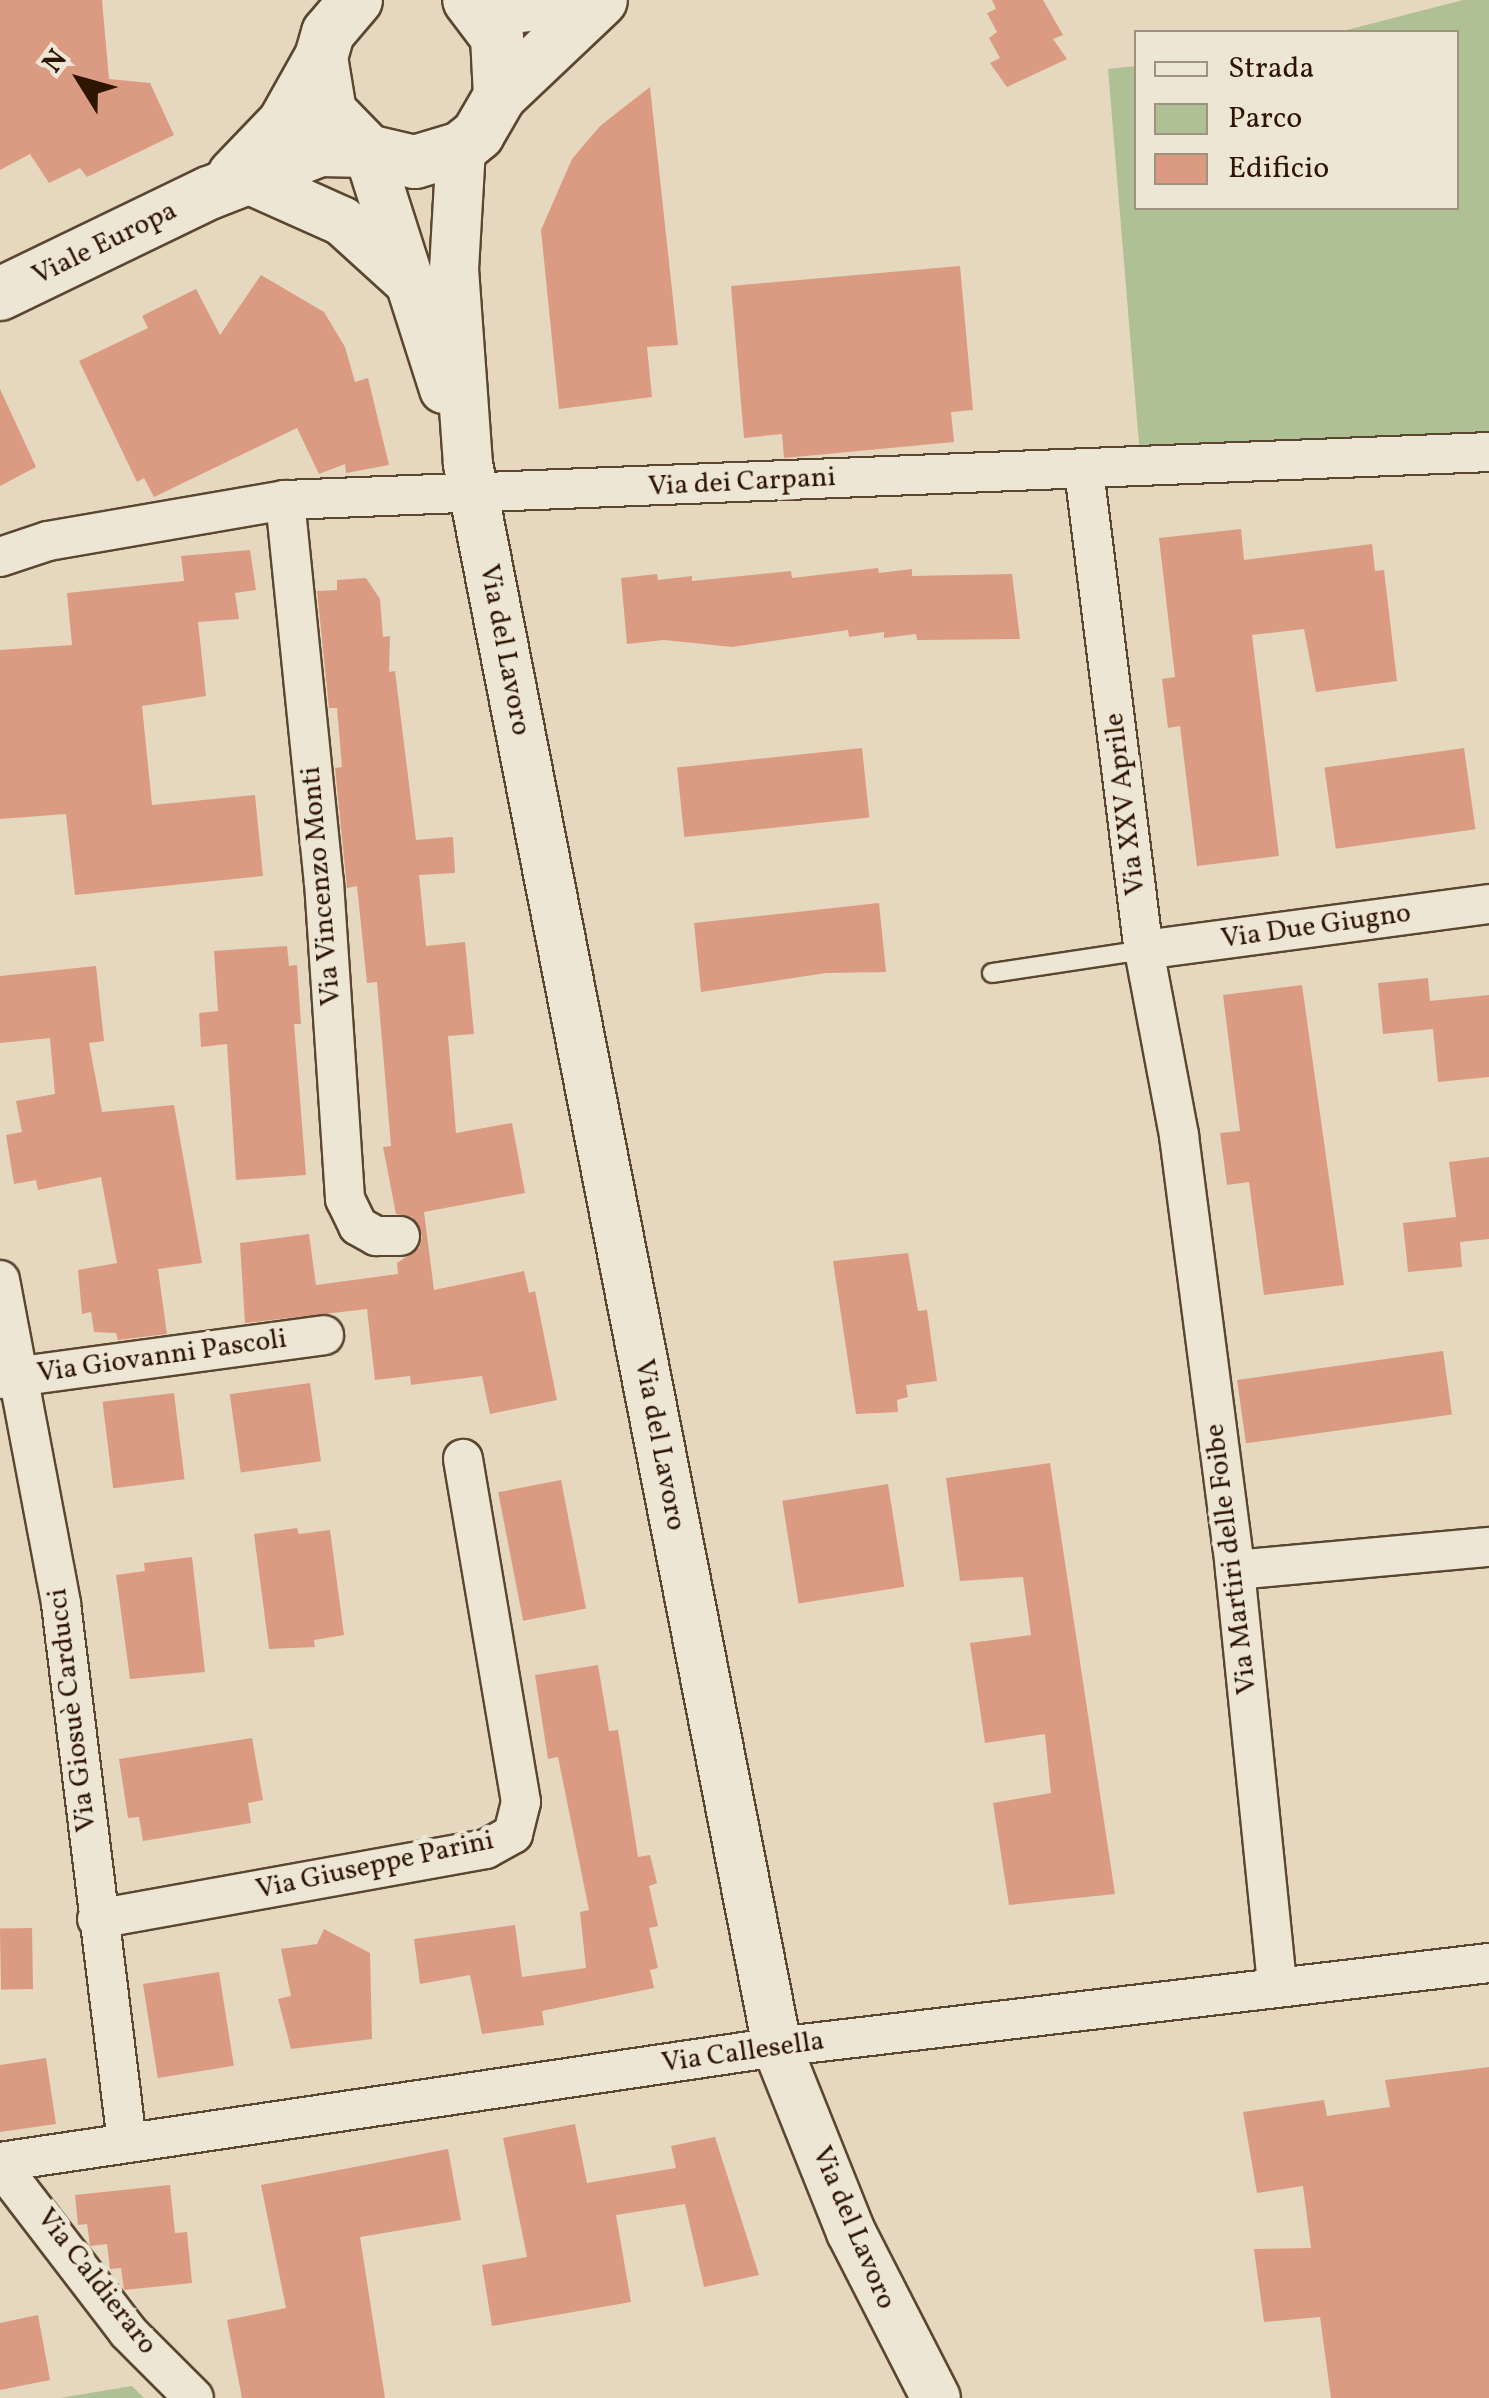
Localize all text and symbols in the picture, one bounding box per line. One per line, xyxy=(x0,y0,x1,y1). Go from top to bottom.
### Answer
north arrow xyxy=(30,30,130,130)
legend xyxy=(1134,30,1459,210)
text: N xyxy=(34,42,77,82)
text: Strada xyxy=(1228,48,1314,90)
text: Parco xyxy=(1228,98,1302,140)
text: Edificio xyxy=(1228,148,1329,190)
street label: Viale Europa xyxy=(27,195,183,293)
street label: Via dei Carpani xyxy=(647,461,837,505)
street label: Via del Lavoro xyxy=(471,562,537,738)
street label: Via XXV Aprile xyxy=(1098,710,1154,898)
street label: Via Vincenzo Monti xyxy=(295,764,349,1008)
street label: Via Due Giugno xyxy=(1219,897,1413,957)
street label: Via Giovanni Pascoli xyxy=(35,1323,289,1391)
street label: Via del Lavoro xyxy=(626,1357,692,1533)
street label: Via Martiri delle Foibe xyxy=(1199,1422,1265,1696)
street label: Via Giosuè Carducci xyxy=(41,1586,105,1834)
street label: Via Giuseppe Parini xyxy=(253,1824,497,1908)
street label: Via Callesella xyxy=(659,2025,827,2081)
street label: Via del Lavoro xyxy=(804,2142,902,2314)
street label: Via Caldieraro xyxy=(29,2202,163,2362)

